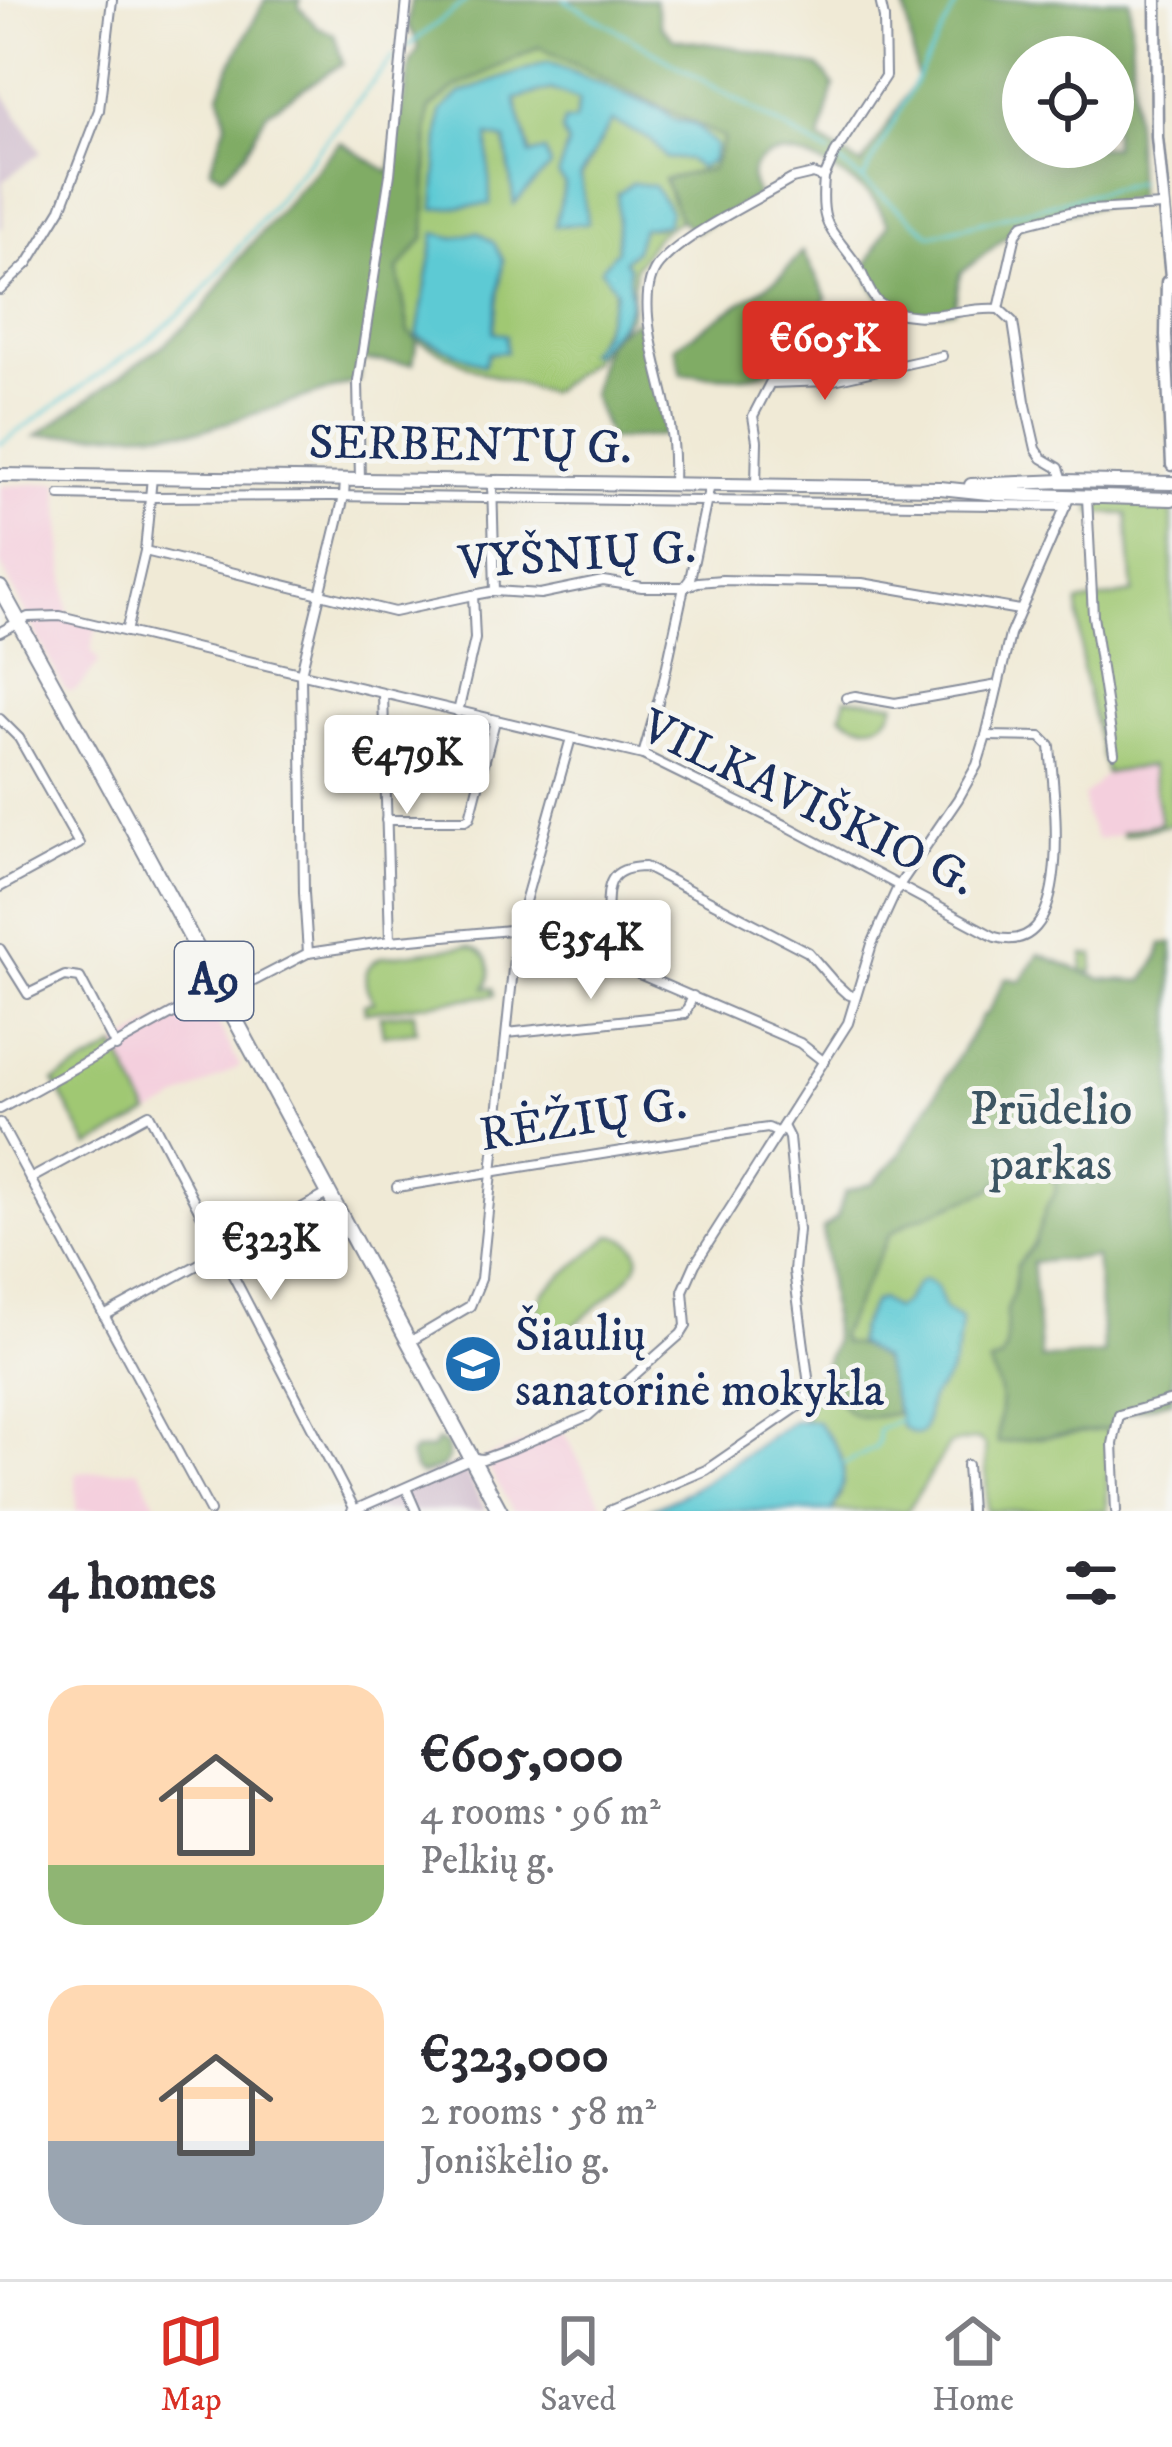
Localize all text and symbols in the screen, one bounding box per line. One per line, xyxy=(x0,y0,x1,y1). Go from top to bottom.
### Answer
map controls xyxy=(1002,36,1134,168)
button: locate xyxy=(1002,36,1134,168)
pin: €605K xyxy=(741,301,909,403)
text: €605K xyxy=(770,315,880,364)
street label: SERBENTŲ G. xyxy=(308,413,632,479)
street label: VYŠNIŲ G. xyxy=(455,517,698,594)
street label: VILKAVIŠKIO G. xyxy=(630,696,986,911)
pin: €479K xyxy=(323,715,491,817)
text: €479K xyxy=(351,729,463,778)
pin: €354K xyxy=(507,900,675,1002)
text: €354K xyxy=(539,914,643,963)
road number: A9 xyxy=(175,942,253,1020)
street label: RĖŽIŲ G. xyxy=(475,1073,691,1166)
park label: Prūdelio parkas xyxy=(970,1080,1132,1195)
pin: €323K xyxy=(187,1201,355,1303)
text: €323K xyxy=(222,1215,320,1264)
place label: Šiaulių sanatorinė mokykla xyxy=(515,1305,885,1421)
school or university icon: Šiaulių sanatorinė mokykla xyxy=(442,1333,504,1395)
icon: filters xyxy=(1058,1550,1124,1616)
text: 4 homes xyxy=(48,1551,216,1615)
text: €605,000 xyxy=(420,1724,624,1788)
icon: home xyxy=(144,1733,288,1877)
text: 4 rooms · 96 m² xyxy=(420,1788,661,1837)
text: Pelkių g. xyxy=(420,1837,555,1886)
text: €323,000 xyxy=(420,2024,609,2088)
icon: home xyxy=(144,2033,288,2177)
text: 2 rooms · 58 m² xyxy=(420,2088,656,2137)
text: Joniškėlio g. xyxy=(420,2137,610,2186)
tab: Map xyxy=(158,2308,224,2421)
tab: Saved xyxy=(540,2308,616,2421)
tab: Home xyxy=(932,2308,1014,2421)

